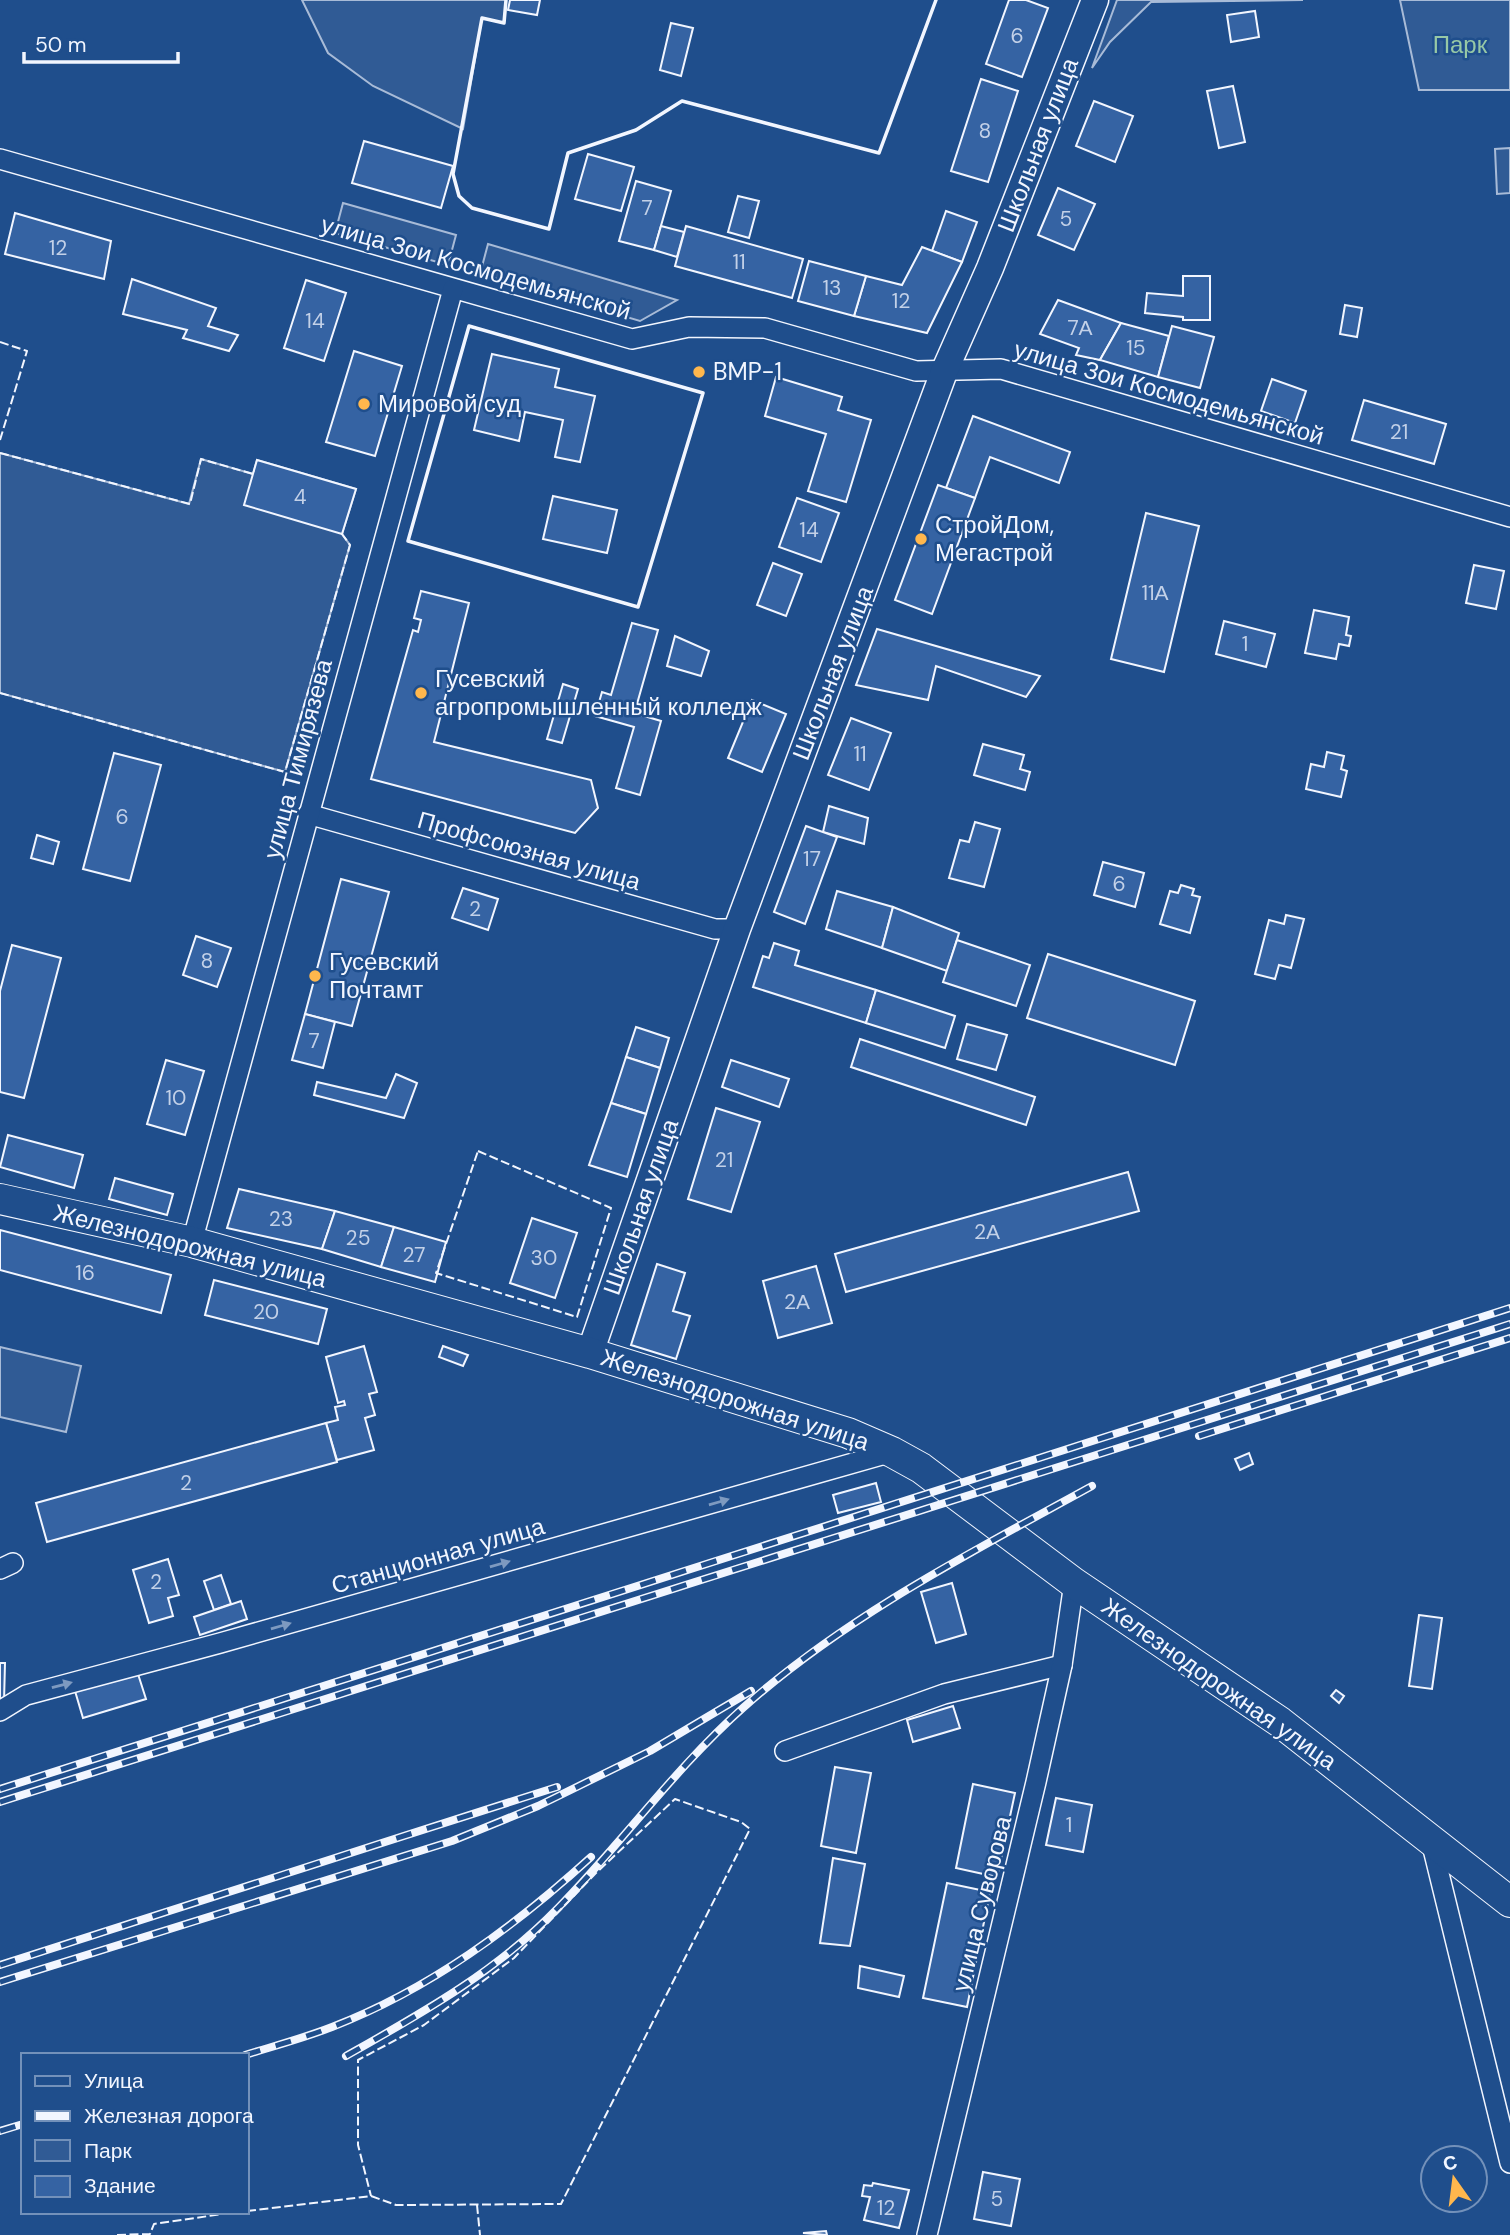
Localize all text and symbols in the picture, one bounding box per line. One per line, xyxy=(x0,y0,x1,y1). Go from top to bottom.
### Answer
scale bar xyxy=(24,21,178,65)
house number: 6 xyxy=(1010,22,1024,50)
park label: Парк xyxy=(1433,29,1488,60)
text: 50 m xyxy=(35,31,86,59)
street label: Школьная улица xyxy=(990,53,1085,236)
house number: 8 xyxy=(979,117,991,145)
house number: 7 xyxy=(641,194,653,222)
house number: 5 xyxy=(1060,205,1072,233)
street label: улица Зои Космодемьянской xyxy=(318,208,635,327)
house number: 12 xyxy=(49,234,67,262)
house number: 11 xyxy=(732,248,746,276)
house number: 13 xyxy=(823,274,841,302)
house number: 12 xyxy=(892,287,910,315)
house number: 14 xyxy=(305,307,325,335)
house number: 7А xyxy=(1067,314,1093,342)
street label: улица Зои Космодемьянской xyxy=(1011,333,1328,452)
house number: 15 xyxy=(1126,334,1146,362)
place label: BMP-1 xyxy=(713,356,782,387)
marker: BMP-1 xyxy=(691,364,707,380)
place label: Мировой суд xyxy=(378,388,521,419)
marker: Мировой суд xyxy=(356,396,372,412)
house number: 21 xyxy=(1390,418,1408,446)
house number: 4 xyxy=(294,483,307,511)
place label: СтройДом, Мегастрой xyxy=(935,509,1054,568)
house number: 14 xyxy=(799,516,819,544)
marker: СтройДом, Мегастрой xyxy=(913,531,929,547)
house number: 11А xyxy=(1141,579,1169,607)
street label: Школьная улица xyxy=(785,581,880,764)
house number: 1 xyxy=(1242,630,1248,658)
street label: улица Тимирязева xyxy=(256,655,339,862)
place label: Гусевский агропромышленный колледж xyxy=(435,663,762,722)
marker: Гусевский агропромышленный колледж xyxy=(413,685,429,701)
house number: 11 xyxy=(853,740,867,768)
house number: 6 xyxy=(115,803,129,831)
street label: Профсоюзная улица xyxy=(414,804,645,897)
house number: 17 xyxy=(803,845,821,873)
house number: 6 xyxy=(1112,870,1126,898)
house number: 2 xyxy=(469,895,481,923)
place label: Гусевский Почтамт xyxy=(329,946,439,1005)
house number: 8 xyxy=(201,947,213,975)
marker: Гусевский Почтамт xyxy=(307,968,323,984)
house number: 7 xyxy=(308,1027,320,1055)
house number: 10 xyxy=(166,1084,186,1112)
street label: Школьная улица xyxy=(596,1114,685,1299)
house number: 21 xyxy=(715,1146,733,1174)
street label: Железнодорожная улица xyxy=(50,1197,330,1295)
house number: 23 xyxy=(269,1205,293,1233)
house number: 2А xyxy=(974,1218,1000,1246)
house number: 25 xyxy=(346,1224,370,1252)
house number: 27 xyxy=(403,1241,425,1269)
house number: 30 xyxy=(531,1244,557,1272)
house number: 16 xyxy=(75,1259,95,1287)
house number: 2А xyxy=(784,1288,810,1316)
house number: 20 xyxy=(253,1298,279,1326)
street label: Железнодорожная улица xyxy=(597,1342,874,1458)
house number: 2 xyxy=(180,1469,192,1497)
one-way arrow xyxy=(709,1496,730,1506)
street label: Станционная улица xyxy=(328,1510,549,1601)
one-way arrow xyxy=(490,1558,511,1568)
house number: 2 xyxy=(150,1568,162,1596)
street label: Железнодорожная улица xyxy=(1096,1591,1343,1777)
one-way arrow xyxy=(270,1620,292,1631)
one-way arrow xyxy=(51,1679,73,1690)
house number: 1 xyxy=(1066,1811,1072,1839)
street label: улица Суворова xyxy=(945,1812,1018,1995)
legend xyxy=(21,2053,248,2214)
text: Улица xyxy=(84,2067,144,2095)
text: Железная дорога xyxy=(84,2102,254,2130)
text: Парк xyxy=(84,2137,132,2165)
north arrow xyxy=(1419,2144,1489,2214)
text: С xyxy=(1440,2149,1460,2177)
text: Здание xyxy=(84,2172,156,2200)
house number: 5 xyxy=(991,2185,1003,2213)
house number: 12 xyxy=(877,2194,895,2222)

